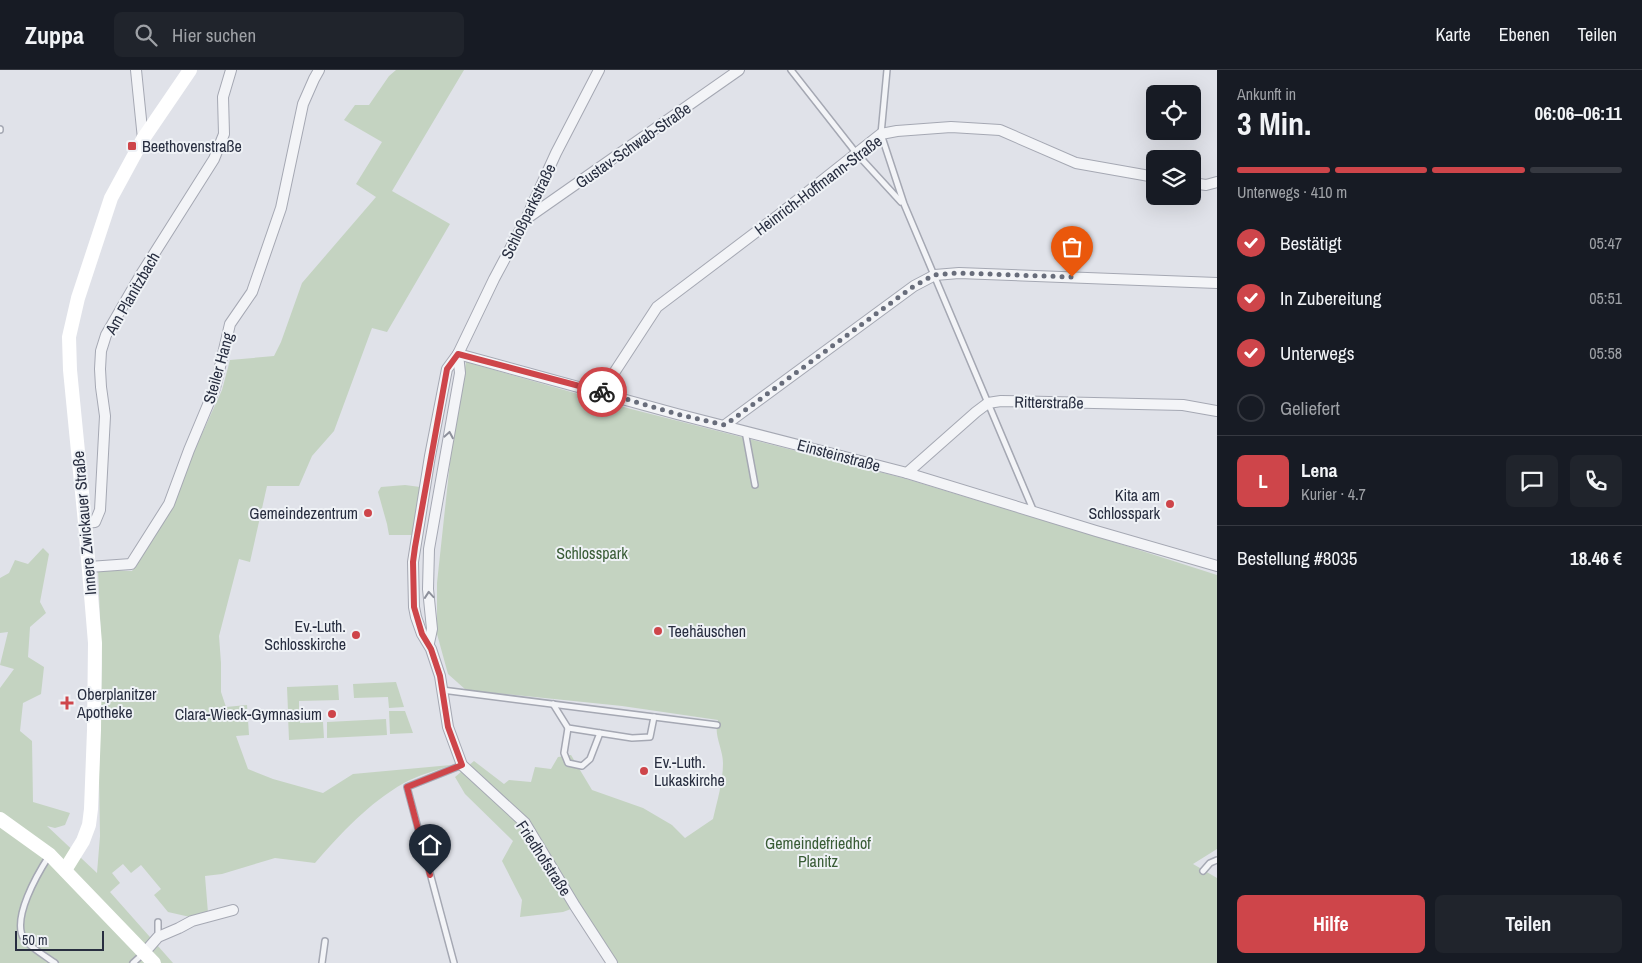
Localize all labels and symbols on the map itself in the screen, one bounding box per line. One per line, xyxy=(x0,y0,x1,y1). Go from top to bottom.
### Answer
street label: Gustav-Schwab-Straße xyxy=(571,97,695,193)
street label: Heinrich-Hoffmann-Straße xyxy=(750,130,886,240)
place label: Beethovenstraße xyxy=(142,135,242,157)
marker: Beethovenstraße xyxy=(126,140,138,152)
street label: Schloßparkstraße xyxy=(495,160,561,262)
pin xyxy=(1051,226,1093,277)
street label: Am Planitzbach xyxy=(99,248,164,339)
street label: Steiler Hang xyxy=(197,329,239,406)
courier xyxy=(577,367,627,417)
street label: Ritterstraße xyxy=(1014,390,1084,414)
one-way arrow xyxy=(444,430,454,439)
street label: Einsteinstraße xyxy=(795,433,883,477)
street label: Innere Zwickauer Straße xyxy=(67,450,101,596)
place label: Kita am Schlosspark xyxy=(1089,484,1160,524)
marker: Kita am Schlosspark xyxy=(1164,498,1176,510)
place label: Gemeindezentrum xyxy=(249,502,358,524)
marker: Gemeindezentrum xyxy=(362,507,374,519)
park label: Schlosspark xyxy=(556,542,628,564)
one-way arrow xyxy=(424,591,435,599)
place label: Ev.-Luth. Schlosskirche xyxy=(264,615,346,655)
place label: Teehäuschen xyxy=(668,620,746,642)
marker: Teehäuschen xyxy=(652,625,664,637)
marker: Ev.-Luth. Schlosskirche xyxy=(350,629,362,641)
place label: Oberplanitzer Apotheke xyxy=(76,683,157,723)
marker: Oberplanitzer Apotheke xyxy=(61,697,73,709)
place label: Clara-Wieck-Gymnasium xyxy=(175,703,322,725)
marker: Clara-Wieck-Gymnasium xyxy=(326,708,338,720)
place label: Ev.-Luth. Lukaskirche xyxy=(654,751,725,791)
marker: Ev.-Luth. Lukaskirche xyxy=(638,765,650,777)
street label: Friedhofstraße xyxy=(511,816,577,900)
pin xyxy=(409,824,451,875)
park label: Gemeindefriedhof Planitz xyxy=(765,832,871,872)
scale bar xyxy=(15,928,104,951)

